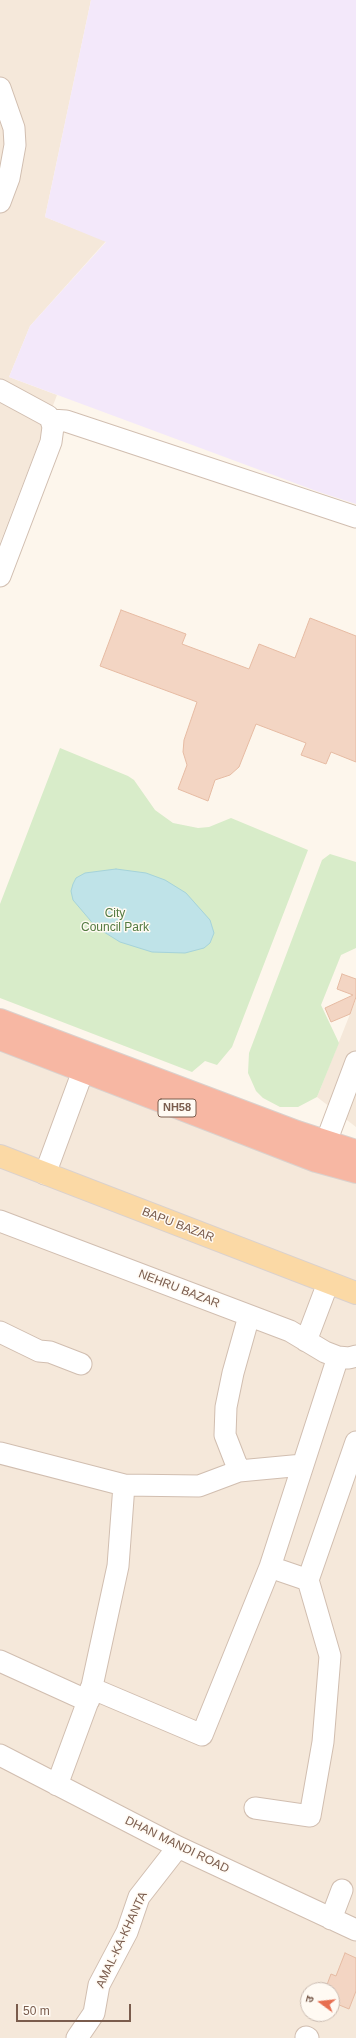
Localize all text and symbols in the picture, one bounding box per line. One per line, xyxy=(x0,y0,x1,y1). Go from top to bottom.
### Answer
park label: City Council Park xyxy=(81,907,149,935)
road number: NH58 xyxy=(158,1099,196,1117)
street label: BAPU BAZAR xyxy=(140,1205,216,1245)
street label: NEHRU BAZAR xyxy=(136,1267,222,1311)
street label: DHAN MANDI ROAD xyxy=(123,1814,231,1876)
street label: AMAL-KA-KHANTA xyxy=(93,1890,151,1990)
north arrow xyxy=(300,1982,340,2022)
text: उ xyxy=(303,1994,316,2004)
scale bar xyxy=(18,1996,133,2022)
text: 50 m xyxy=(23,2004,50,2018)

